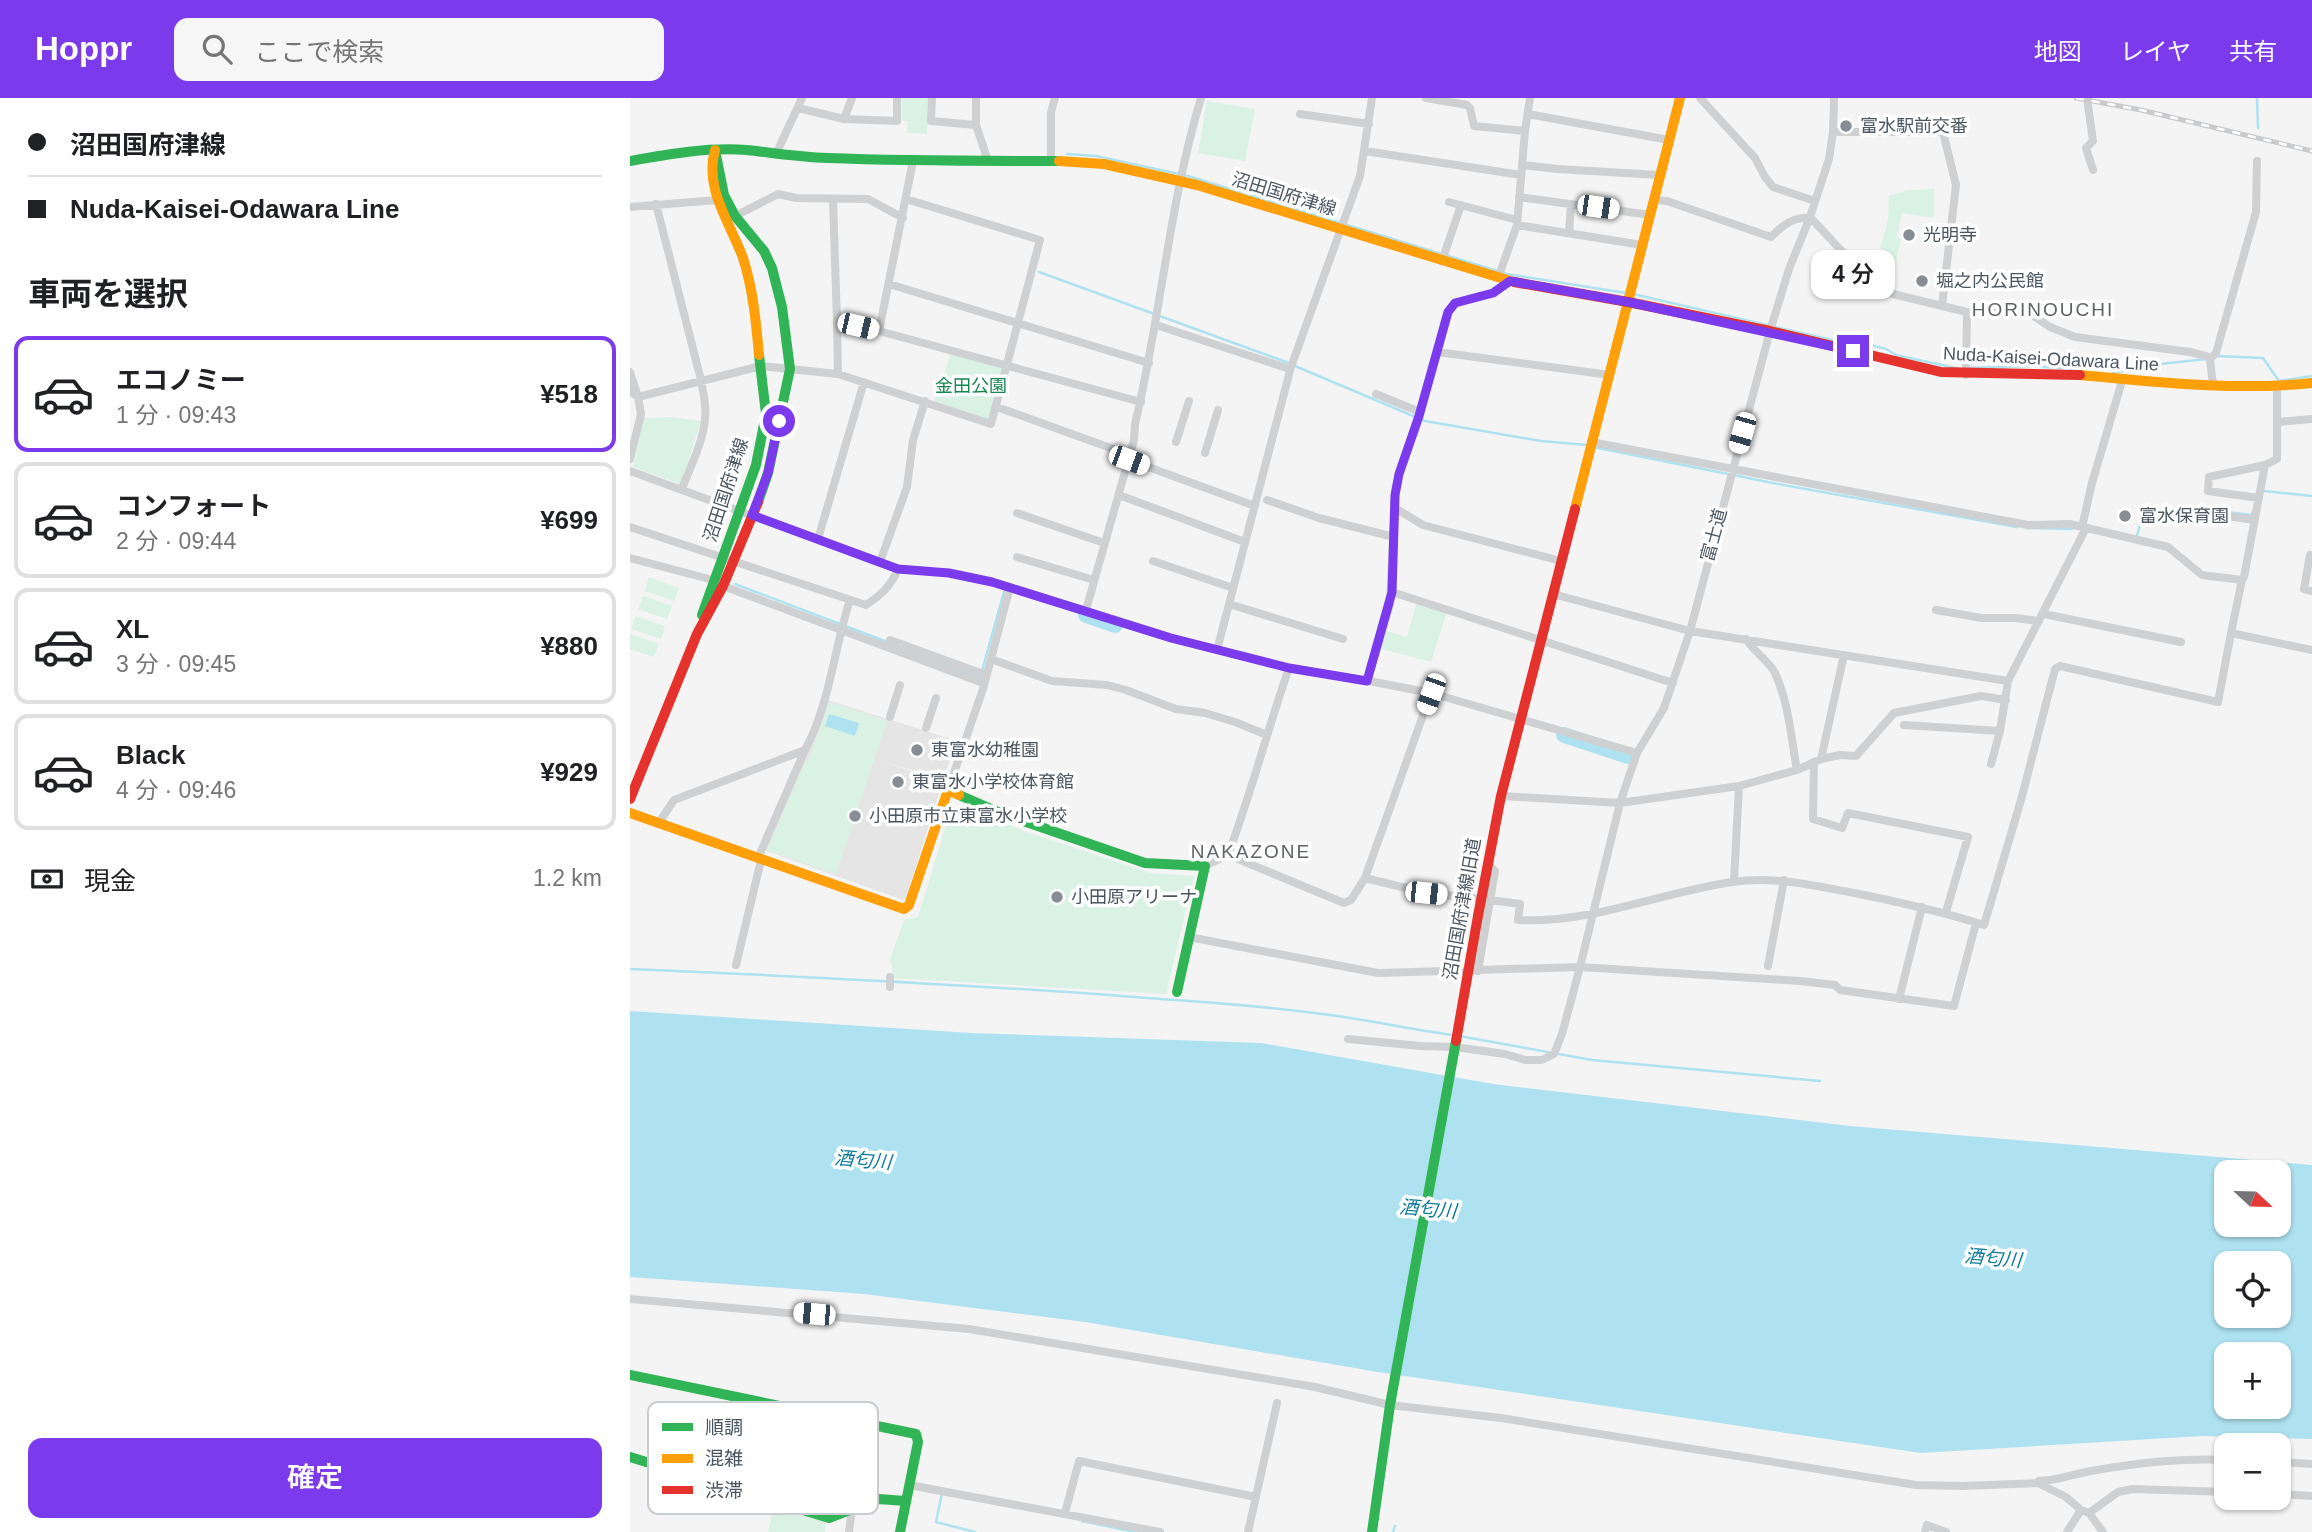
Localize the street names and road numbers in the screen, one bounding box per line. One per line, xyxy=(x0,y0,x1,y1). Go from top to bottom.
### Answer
street label: 沼田国府津線 xyxy=(1229,169,1339,219)
street label: Nuda-Kaisei-Odawara Line xyxy=(1943,343,2159,375)
street label: 沼田国府津線 xyxy=(700,436,752,544)
street label: 富士道 xyxy=(1697,506,1731,564)
street label: 沼田国府津線旧道 xyxy=(1440,836,1484,982)

